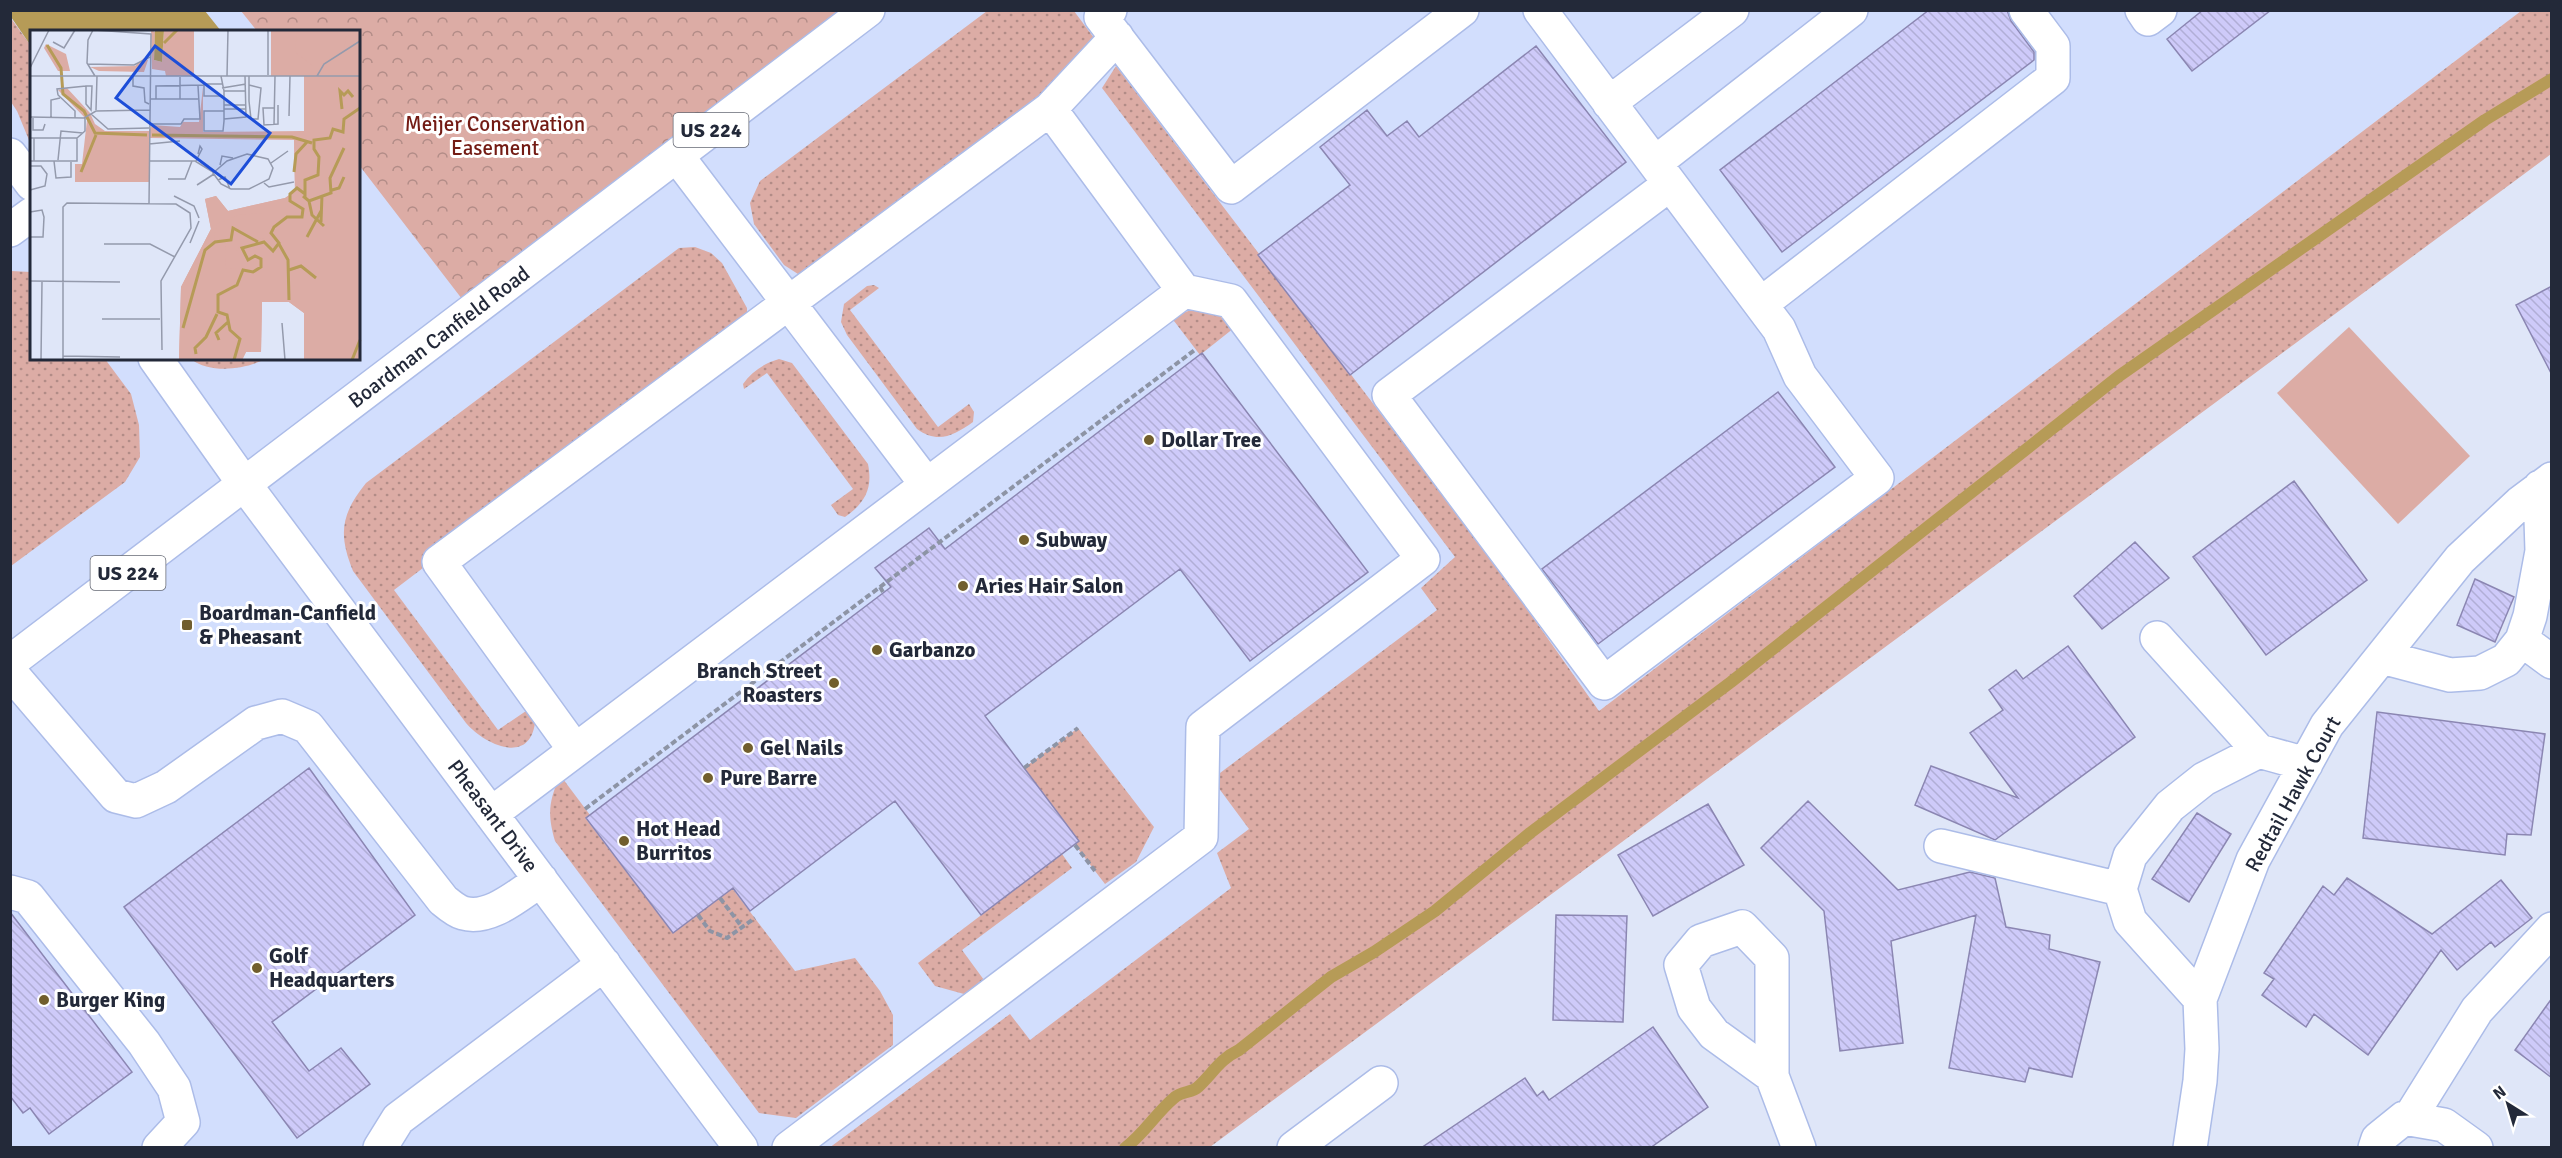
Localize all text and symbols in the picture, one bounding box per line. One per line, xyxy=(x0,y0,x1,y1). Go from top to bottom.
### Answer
inset map xyxy=(30,30,360,360)
park label: Meijer Conservation Easement xyxy=(405,111,585,161)
road number: US 224 xyxy=(674,113,748,147)
street label: Boardman Canfield Road xyxy=(343,260,535,414)
place label: Dollar Tree xyxy=(1161,427,1261,453)
marker: Dollar Tree xyxy=(1142,433,1156,447)
place label: Subway xyxy=(1036,527,1108,553)
marker: Subway xyxy=(1017,533,1031,547)
road number: US 224 xyxy=(90,556,166,590)
place label: Aries Hair Salon xyxy=(975,573,1124,599)
marker: Aries Hair Salon xyxy=(956,579,970,593)
place label: Boardman-Canfield & Pheasant xyxy=(199,600,376,650)
marker: Boardman-Canfield & Pheasant xyxy=(180,618,194,632)
place label: Garbanzo xyxy=(889,637,976,663)
marker: Garbanzo xyxy=(870,643,884,657)
place label: Branch Street Roasters xyxy=(697,658,822,708)
marker: Branch Street Roasters xyxy=(827,676,841,690)
street label: Redtail Hawk Court xyxy=(2239,712,2347,876)
place label: Gel Nails xyxy=(760,735,843,761)
marker: Gel Nails xyxy=(741,741,755,755)
street label: Pheasant Drive xyxy=(442,754,544,878)
place label: Pure Barre xyxy=(720,765,817,791)
marker: Pure Barre xyxy=(701,771,715,785)
place label: Hot Head Burritos xyxy=(636,816,721,866)
marker: Hot Head Burritos xyxy=(617,834,631,848)
place label: Golf Headquarters xyxy=(269,943,394,993)
marker: Golf Headquarters xyxy=(250,961,264,975)
place label: Burger King xyxy=(56,987,165,1013)
marker: Burger King xyxy=(37,993,51,1007)
north arrow xyxy=(2478,1074,2538,1134)
text: N xyxy=(2489,1081,2510,1104)

